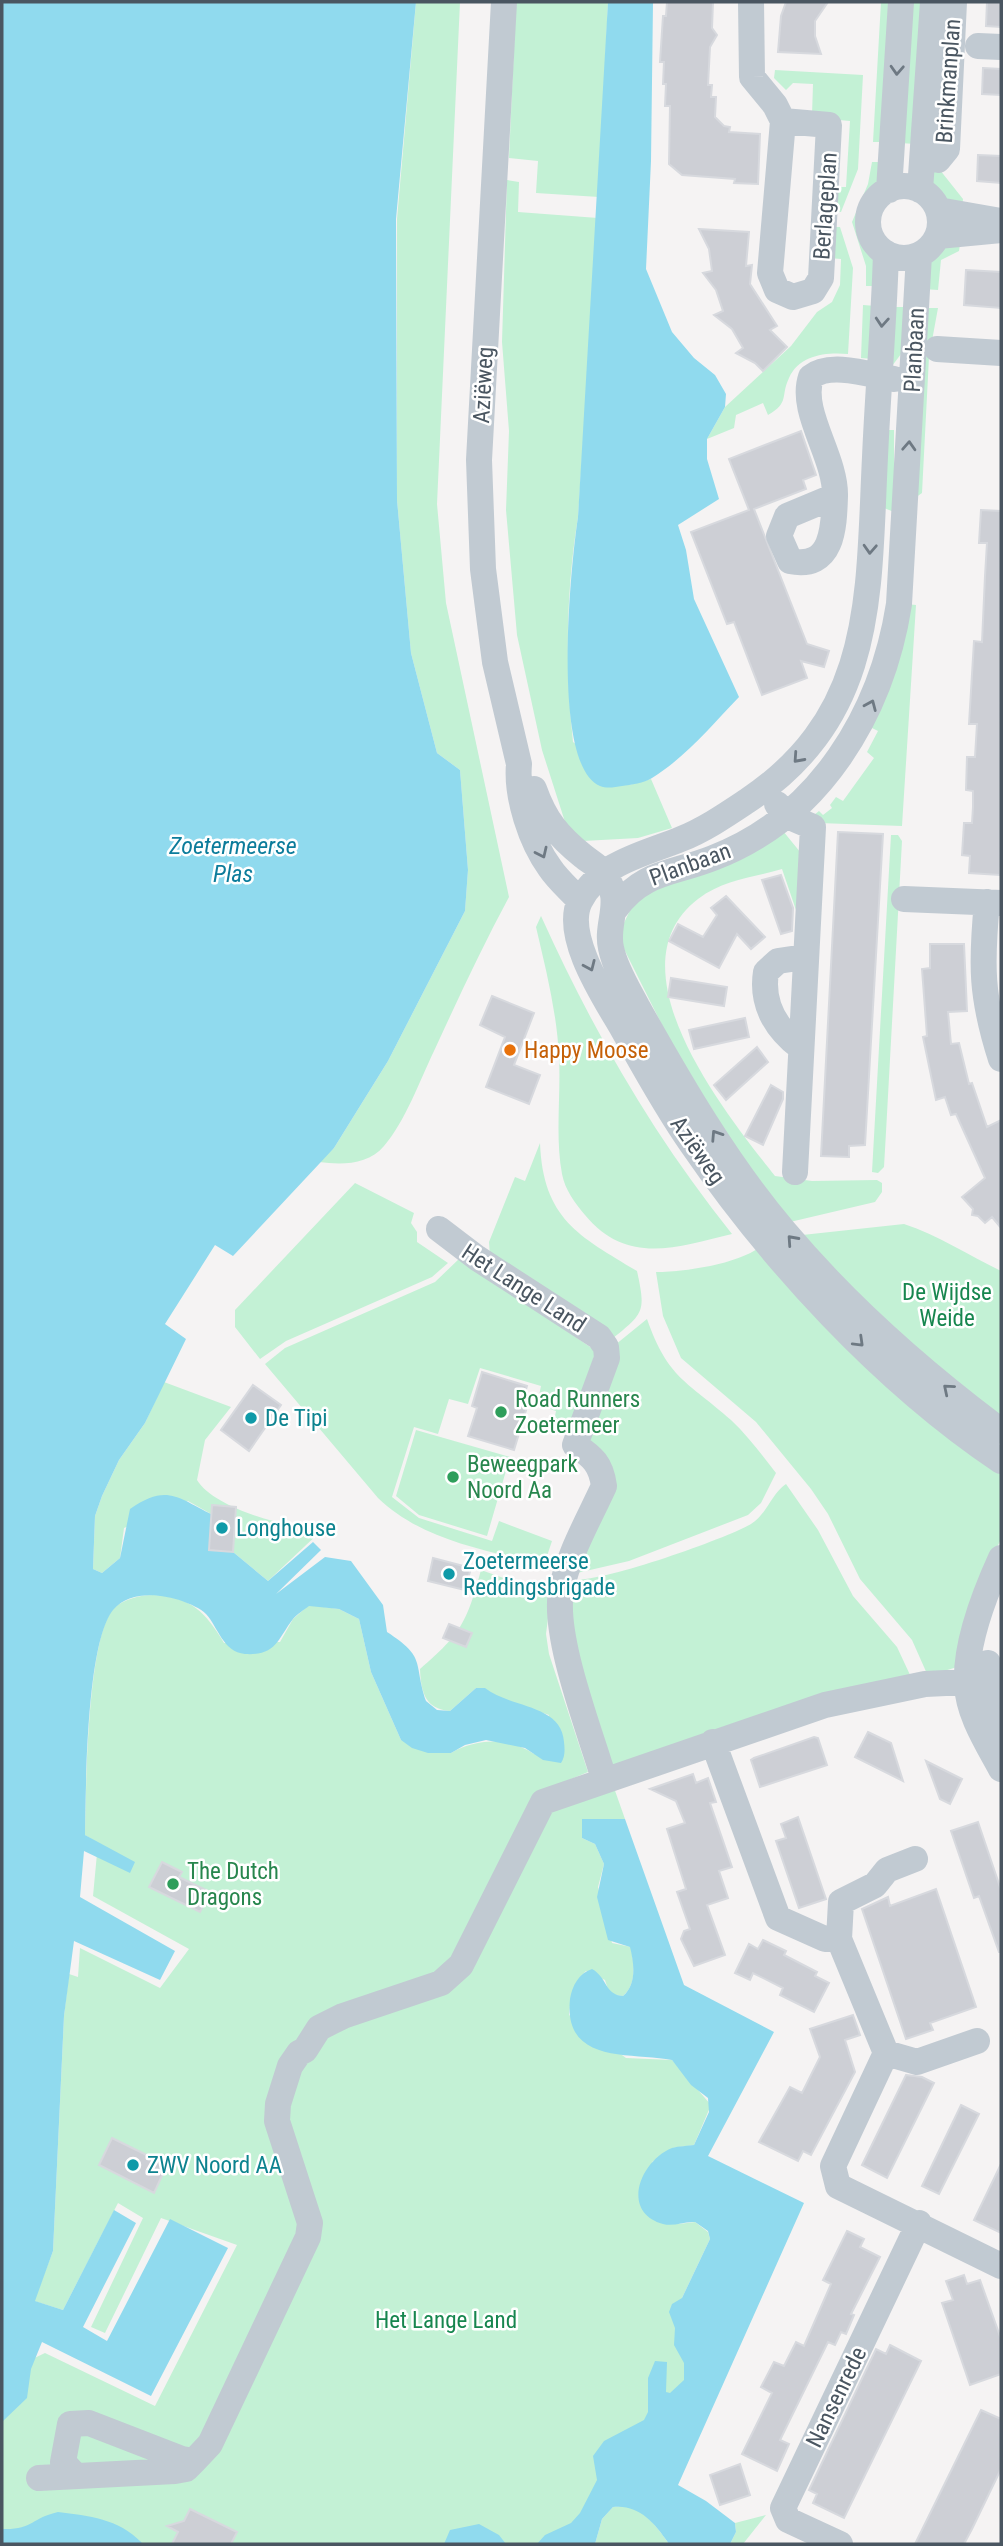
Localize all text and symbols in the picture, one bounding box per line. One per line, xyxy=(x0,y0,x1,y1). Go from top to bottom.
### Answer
street label: Brinkmanplan xyxy=(931,18,966,144)
one-way arrow xyxy=(890,65,905,76)
street label: Berlageplan xyxy=(808,151,843,261)
street label: Planbaan xyxy=(899,307,930,393)
one-way arrow xyxy=(875,316,890,327)
street label: Aziëweg xyxy=(468,346,499,424)
one-way arrow xyxy=(901,441,916,452)
one-way arrow xyxy=(863,543,878,554)
one-way arrow xyxy=(863,700,877,712)
one-way arrow xyxy=(794,750,806,763)
water label: Zoetermeerse Plas xyxy=(168,832,297,888)
street label: Planbaan xyxy=(646,837,735,892)
one-way arrow xyxy=(534,845,548,858)
one-way arrow xyxy=(581,959,595,971)
place label: Happy Moose xyxy=(524,1037,648,1064)
marker: Happy Moose xyxy=(502,1042,518,1058)
street label: Aziëweg xyxy=(665,1111,731,1189)
one-way arrow xyxy=(711,1130,724,1143)
one-way arrow xyxy=(788,1235,800,1248)
street label: Het Lange Land xyxy=(457,1238,591,1338)
park label: De Wijdse Weide xyxy=(902,1279,992,1332)
one-way arrow xyxy=(851,1334,864,1347)
one-way arrow xyxy=(943,1385,956,1397)
place label: Road Runners Zoetermeer xyxy=(515,1386,640,1439)
marker: Road Runners Zoetermeer xyxy=(493,1404,509,1420)
place label: De Tipi xyxy=(265,1405,328,1432)
marker: De Tipi xyxy=(243,1410,259,1426)
place label: Beweegpark Noord Aa xyxy=(467,1451,579,1504)
marker: Beweegpark Noord Aa xyxy=(445,1469,461,1485)
place label: Longhouse xyxy=(236,1515,336,1542)
marker: Longhouse xyxy=(214,1520,230,1536)
place label: Zoetermeerse Reddingsbrigade xyxy=(463,1548,615,1601)
marker: Zoetermeerse Reddingsbrigade xyxy=(441,1566,457,1582)
place label: The Dutch Dragons xyxy=(187,1858,279,1911)
marker: The Dutch Dragons xyxy=(165,1876,181,1892)
place label: ZWV Noord AA xyxy=(147,2152,282,2179)
marker: ZWV Noord AA xyxy=(125,2157,141,2173)
park label: Het Lange Land xyxy=(375,2307,517,2334)
street label: Nansenrede xyxy=(801,2342,872,2452)

